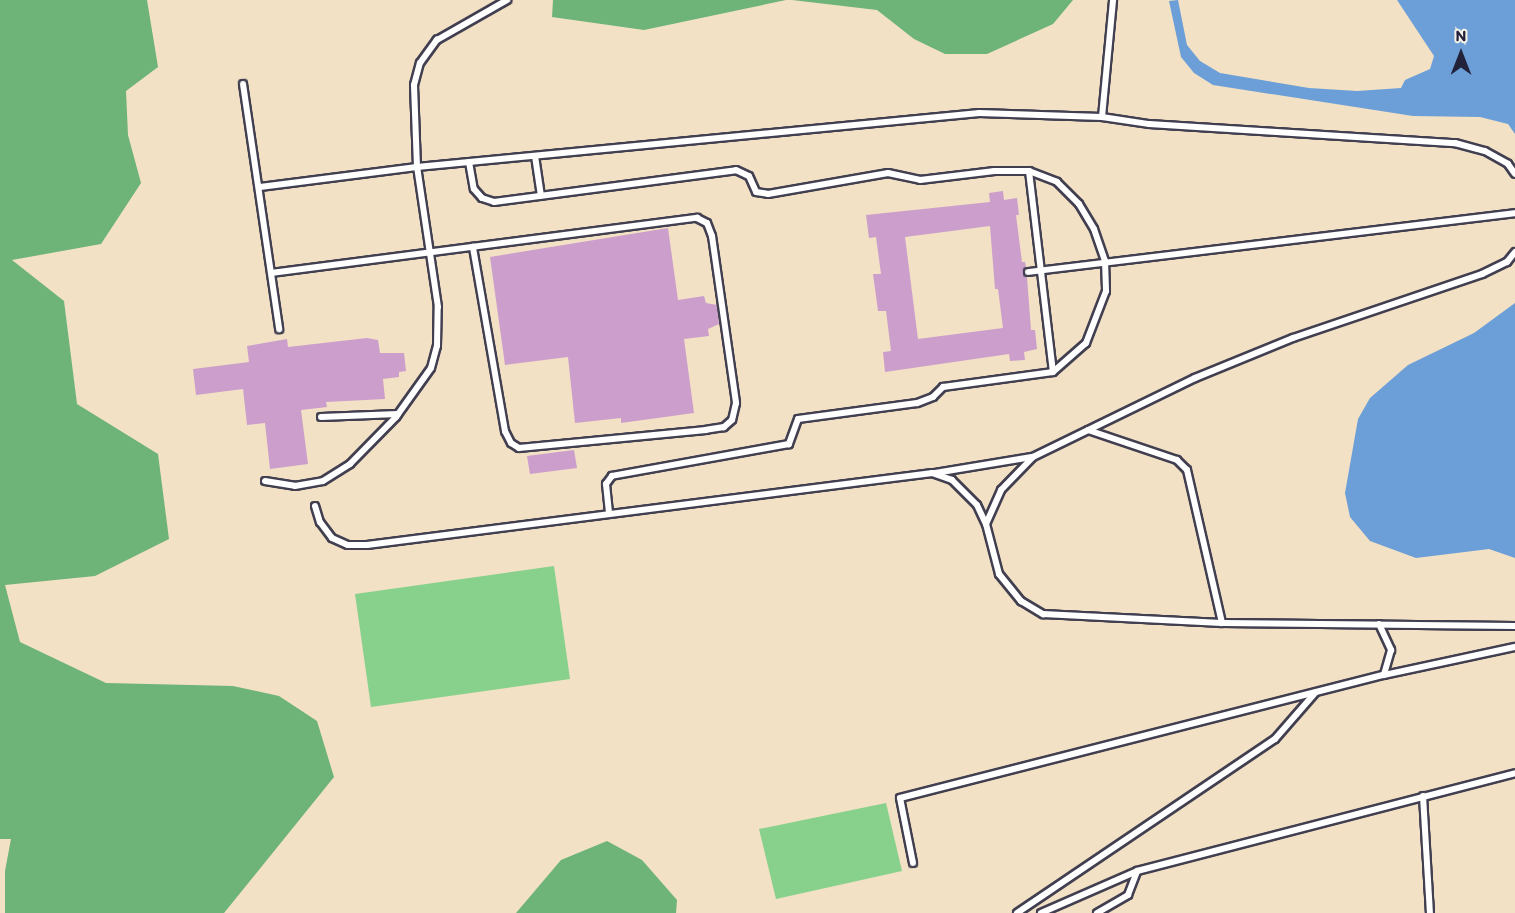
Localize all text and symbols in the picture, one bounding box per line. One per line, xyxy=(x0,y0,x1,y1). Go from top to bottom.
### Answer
north arrow xyxy=(1431,24,1491,84)
text: N xyxy=(1456,26,1466,45)

